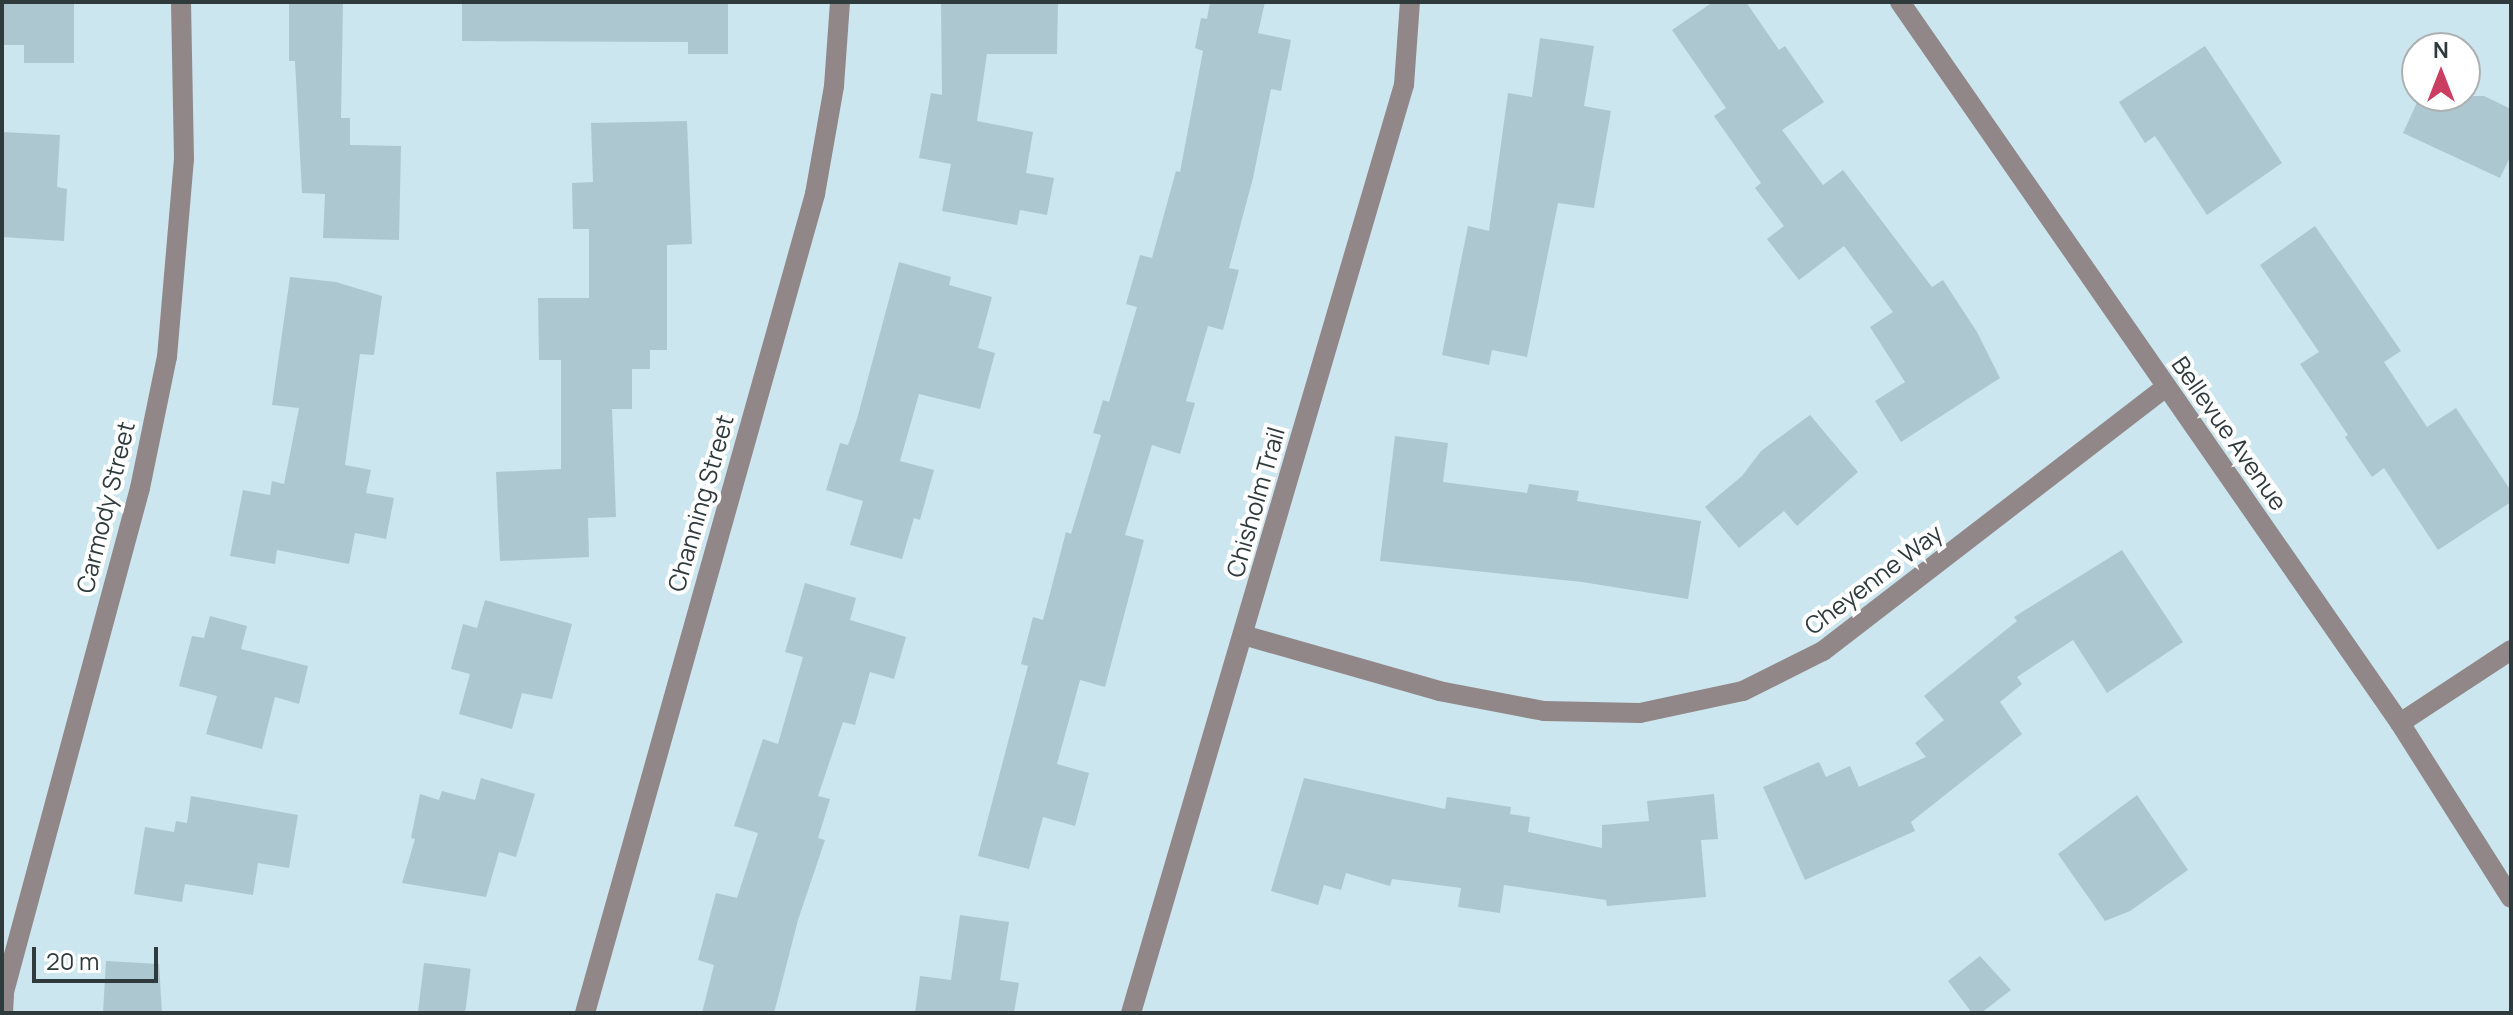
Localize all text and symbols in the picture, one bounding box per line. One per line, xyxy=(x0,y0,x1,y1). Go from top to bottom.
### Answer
north arrow xyxy=(2401,32,2481,112)
text: N xyxy=(2433,35,2449,65)
street label: Bellevue Avenue xyxy=(2166,351,2294,515)
street label: Channing Street xyxy=(661,411,739,595)
street label: Carmody Street xyxy=(70,418,140,596)
street label: Chisholm Trail xyxy=(1220,424,1290,580)
street label: Cheyenne Way xyxy=(1798,518,1948,640)
scale bar xyxy=(36,931,162,981)
text: 20 m xyxy=(46,944,99,977)

